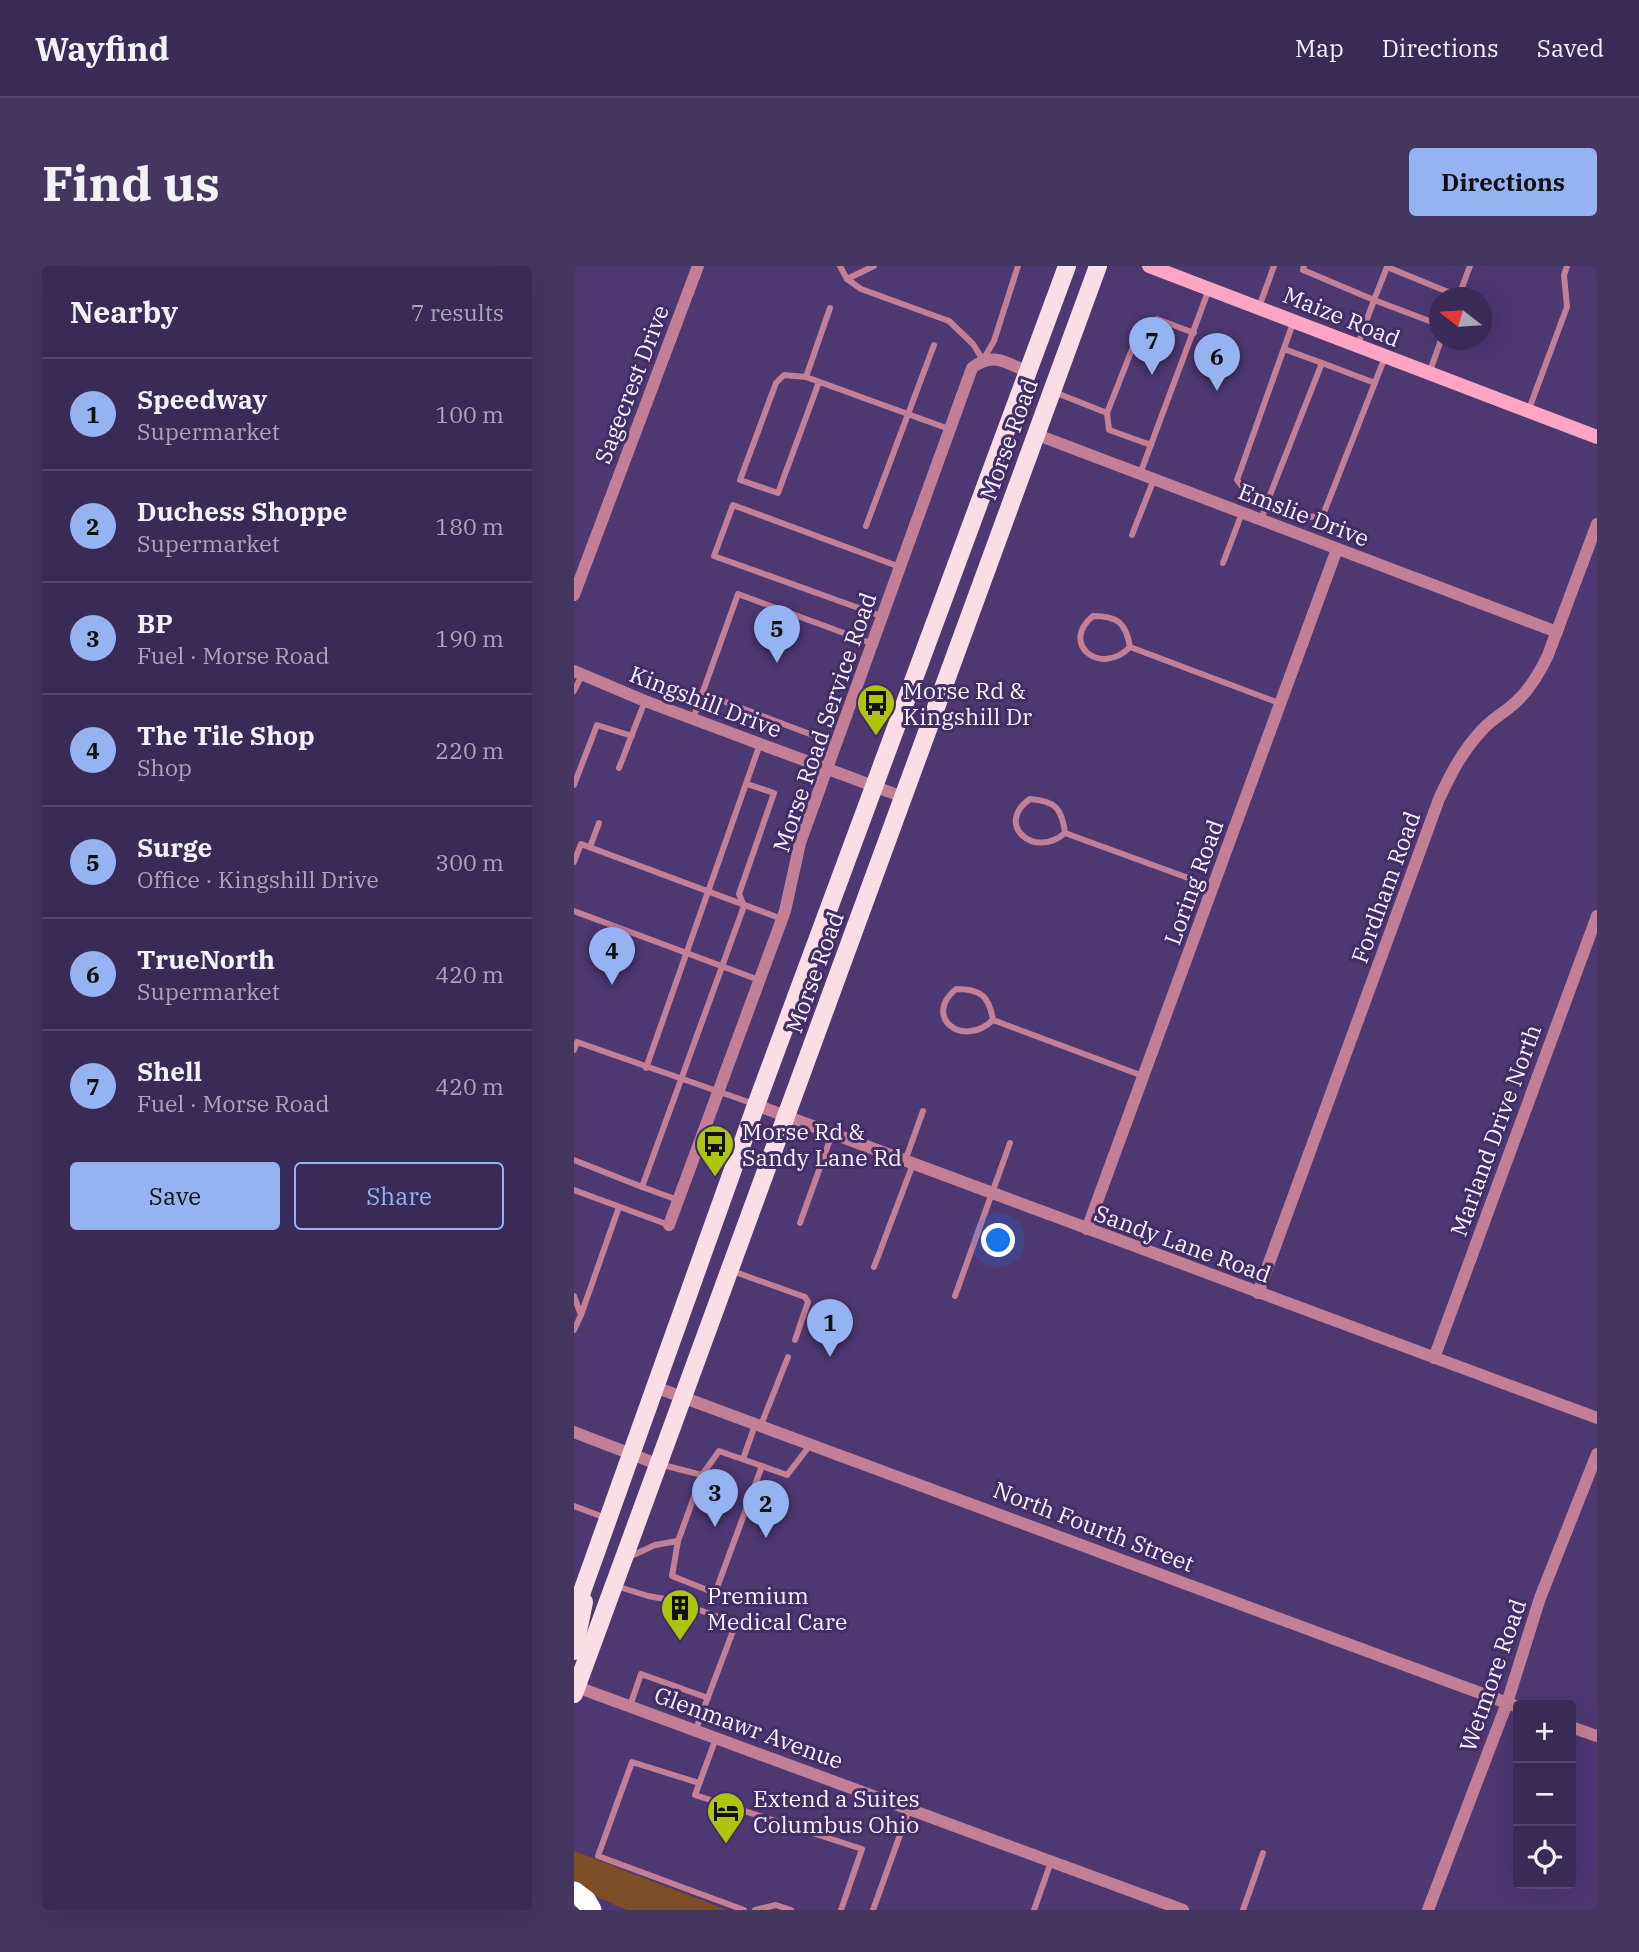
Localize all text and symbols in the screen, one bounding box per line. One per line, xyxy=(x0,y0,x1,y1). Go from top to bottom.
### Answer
text: Wayfind xyxy=(35,27,169,70)
text: Map xyxy=(1295,32,1344,64)
text: Directions xyxy=(1382,32,1499,64)
text: Saved xyxy=(1537,32,1604,64)
button: Directions xyxy=(1409,148,1597,216)
text: Find us xyxy=(42,151,220,214)
street label: Maize Road xyxy=(1279,279,1405,353)
north arrow xyxy=(1429,287,1492,350)
text: Nearby xyxy=(70,292,178,331)
text: 7 results xyxy=(411,297,504,327)
street label: Sagecrest Drive xyxy=(587,300,675,468)
pin: 7 xyxy=(1129,317,1175,375)
pin: 6 xyxy=(1194,333,1240,391)
street label: Morse Road xyxy=(972,374,1044,504)
text: Speedway xyxy=(137,382,267,416)
text: 1 xyxy=(86,399,100,429)
text: 100 m xyxy=(435,399,504,429)
text: Supermarket xyxy=(137,416,280,446)
street label: Emslie Drive xyxy=(1234,475,1374,553)
text: Duchess Shoppe xyxy=(137,494,347,528)
text: 2 xyxy=(86,511,100,541)
text: 180 m xyxy=(435,511,504,541)
text: Supermarket xyxy=(137,528,280,558)
street label: Morse Road Service Road xyxy=(765,588,883,856)
pin: 5 xyxy=(754,605,800,663)
text: BP xyxy=(137,606,173,640)
text: 3 xyxy=(86,623,100,653)
text: 190 m xyxy=(435,623,504,653)
text: Fuel · Morse Road xyxy=(137,640,329,670)
street label: Kingshill Drive xyxy=(626,658,786,744)
place label: Morse Rd & Kingshill Dr xyxy=(903,675,1032,731)
bus stop icon: Morse Rd & Kingshill Dr xyxy=(855,682,897,737)
text: The Tile Shop xyxy=(137,718,315,752)
text: 4 xyxy=(86,735,100,765)
text: 220 m xyxy=(435,735,504,765)
text: Shop xyxy=(137,752,192,782)
street label: Fordham Road xyxy=(1344,807,1426,967)
street label: Loring Road xyxy=(1156,815,1230,949)
text: Surge xyxy=(137,830,212,864)
text: 5 xyxy=(86,847,100,877)
text: 300 m xyxy=(435,847,504,877)
text: Office · Kingshill Drive xyxy=(137,864,379,894)
street label: Morse Road xyxy=(778,907,850,1037)
pin: 4 xyxy=(589,927,635,985)
text: TrueNorth xyxy=(137,942,275,976)
text: 6 xyxy=(86,959,100,989)
text: 420 m xyxy=(435,959,504,989)
text: Supermarket xyxy=(137,976,280,1006)
street label: Marland Drive North xyxy=(1443,1020,1547,1240)
text: Shell xyxy=(137,1054,202,1088)
text: 7 xyxy=(86,1071,100,1101)
text: 420 m xyxy=(435,1071,504,1101)
text: Fuel · Morse Road xyxy=(137,1088,329,1118)
place label: Morse Rd & Sandy Lane Rd xyxy=(742,1116,902,1172)
bus stop icon: Morse Rd & Sandy Lane Rd xyxy=(694,1123,736,1178)
button: Save xyxy=(70,1162,280,1230)
button: Share xyxy=(294,1162,504,1230)
street label: Sandy Lane Road xyxy=(1091,1197,1275,1289)
your location xyxy=(981,1223,1015,1257)
pin: 1 xyxy=(807,1299,853,1357)
pin: 3 xyxy=(692,1469,738,1527)
street label: North Fourth Street xyxy=(989,1474,1199,1578)
pin: 2 xyxy=(743,1480,789,1538)
place label: Premium Medical Care xyxy=(707,1580,847,1636)
building icon: Premium Medical Care xyxy=(659,1587,701,1642)
street label: Wetmore Road xyxy=(1452,1595,1532,1755)
street label: Glenmawr Avenue xyxy=(650,1679,848,1775)
map controls xyxy=(1513,1700,1576,1889)
button: + xyxy=(1513,1700,1576,1763)
button: − xyxy=(1513,1763,1576,1826)
place label: Extend a Suites Columbus Ohio xyxy=(753,1783,920,1839)
hotel icon: Extend a Suites Columbus Ohio xyxy=(705,1790,747,1845)
button: locate xyxy=(1513,1826,1576,1889)

